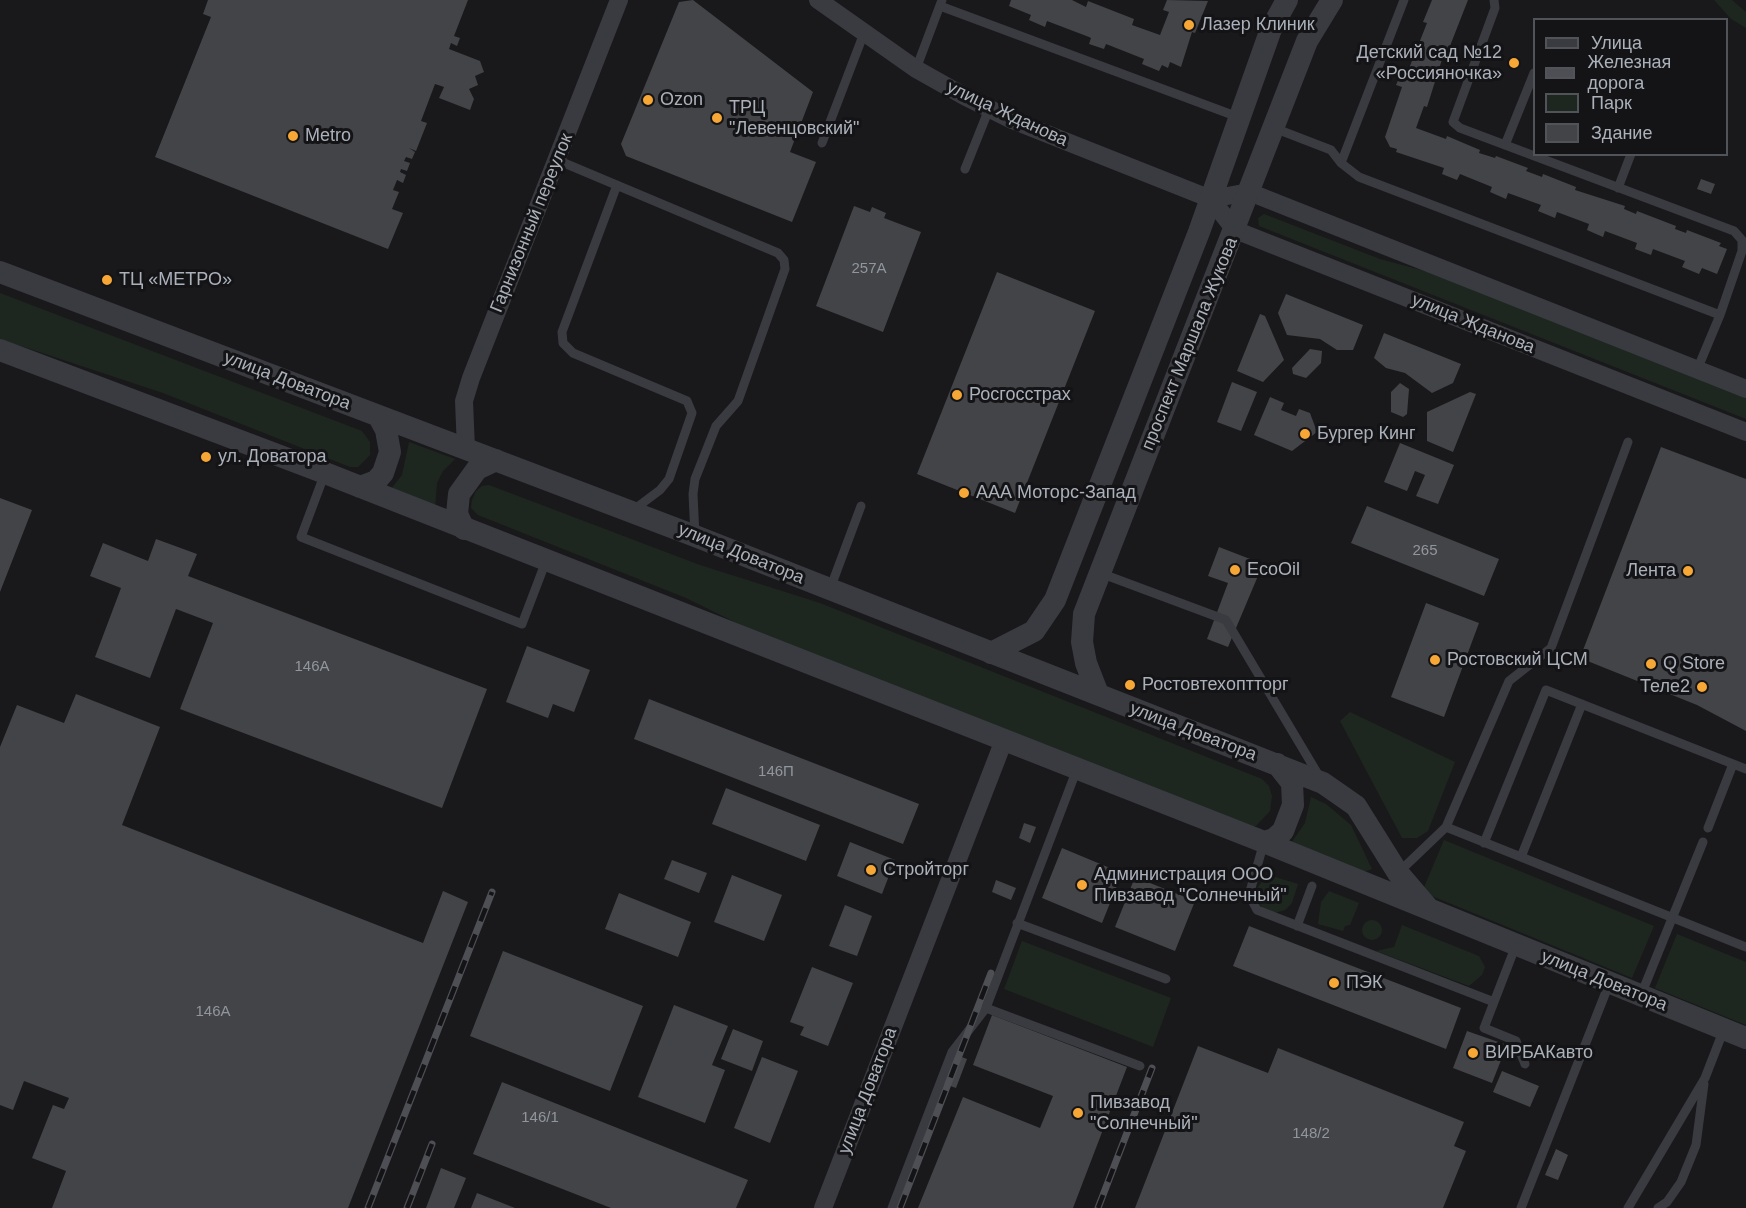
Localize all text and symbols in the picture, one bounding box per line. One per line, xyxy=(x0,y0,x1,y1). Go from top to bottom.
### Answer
place label: Лазер Клиник xyxy=(1201,14,1315,36)
marker: Лазер Клиник xyxy=(1182,18,1196,32)
legend xyxy=(1533,18,1728,156)
text: Улица xyxy=(1591,33,1642,53)
place label: Детский сад №12 «Россияночка» xyxy=(1357,42,1502,84)
text: Железная дорога xyxy=(1587,52,1671,93)
marker: Детский сад №12 «Россияночка» xyxy=(1507,56,1521,70)
street label: улица Жданова xyxy=(943,77,1071,151)
place label: Ozon xyxy=(660,89,703,111)
marker: Ozon xyxy=(641,93,655,107)
text: Парк xyxy=(1591,93,1632,113)
place label: ТРЦ "Левенцовский" xyxy=(729,97,859,140)
marker: ТРЦ "Левенцовский" xyxy=(710,111,724,125)
text: Здание xyxy=(1591,123,1652,143)
place label: Metro xyxy=(305,125,351,147)
marker: Metro xyxy=(286,129,300,143)
street label: Гарнизонный переулок xyxy=(486,130,578,316)
street label: проспект Маршала Жукова xyxy=(1137,234,1243,454)
house number: 257А xyxy=(851,260,887,278)
place label: ТЦ «МЕТРО» xyxy=(119,269,232,291)
marker: ТЦ «МЕТРО» xyxy=(100,273,114,287)
street label: улица Жданова xyxy=(1408,289,1538,359)
street label: улица Доватора xyxy=(221,347,353,415)
place label: Росгосстрах xyxy=(969,384,1071,406)
marker: Росгосстрах xyxy=(950,388,964,402)
place label: Бургер Кинг xyxy=(1317,423,1415,445)
marker: Бургер Кинг xyxy=(1298,427,1312,441)
place label: ул. Доватора xyxy=(218,446,327,468)
marker: ул. Доватора xyxy=(199,450,213,464)
place label: ААА Моторс-Запад xyxy=(976,482,1136,504)
marker: ААА Моторс-Запад xyxy=(957,486,971,500)
street label: улица Доватора xyxy=(675,519,807,589)
house number: 265 xyxy=(1412,542,1438,560)
place label: EcoOil xyxy=(1247,559,1300,581)
place label: Лента xyxy=(1626,560,1676,582)
marker: EcoOil xyxy=(1228,563,1242,577)
marker: Лента xyxy=(1681,564,1695,578)
place label: Ростовский ЦСМ xyxy=(1447,649,1588,671)
marker: Ростовский ЦСМ xyxy=(1428,653,1442,667)
place label: Q Store xyxy=(1663,653,1725,675)
marker: Q Store xyxy=(1644,657,1658,671)
house number: 146А xyxy=(294,658,330,676)
place label: Ростовтехоптторг xyxy=(1142,674,1289,696)
place label: Теле2 xyxy=(1640,676,1690,698)
marker: Ростовтехоптторг xyxy=(1123,678,1137,692)
marker: Теле2 xyxy=(1695,680,1709,694)
street label: улица Доватора xyxy=(1127,698,1259,766)
house number: 146П xyxy=(758,763,794,781)
place label: Стройторг xyxy=(883,859,969,881)
marker: Стройторг xyxy=(864,863,878,877)
place label: Администрация ООО Пивзавод "Солнечный" xyxy=(1094,864,1287,906)
marker: Администрация ООО Пивзавод "Солнечный" xyxy=(1075,878,1089,892)
street label: улица Доватора xyxy=(1538,946,1670,1016)
place label: ПЭК xyxy=(1346,972,1382,994)
marker: ПЭК xyxy=(1327,976,1341,990)
house number: 146А xyxy=(195,1003,231,1021)
street label: улица Доватора xyxy=(834,1025,902,1157)
place label: ВИРБАКавто xyxy=(1485,1042,1593,1064)
marker: ВИРБАКавто xyxy=(1466,1046,1480,1060)
place label: Пивзавод "Солнечный" xyxy=(1090,1092,1198,1134)
marker: Пивзавод "Солнечный" xyxy=(1071,1106,1085,1120)
house number: 146/1 xyxy=(521,1109,559,1127)
house number: 148/2 xyxy=(1292,1125,1330,1143)

